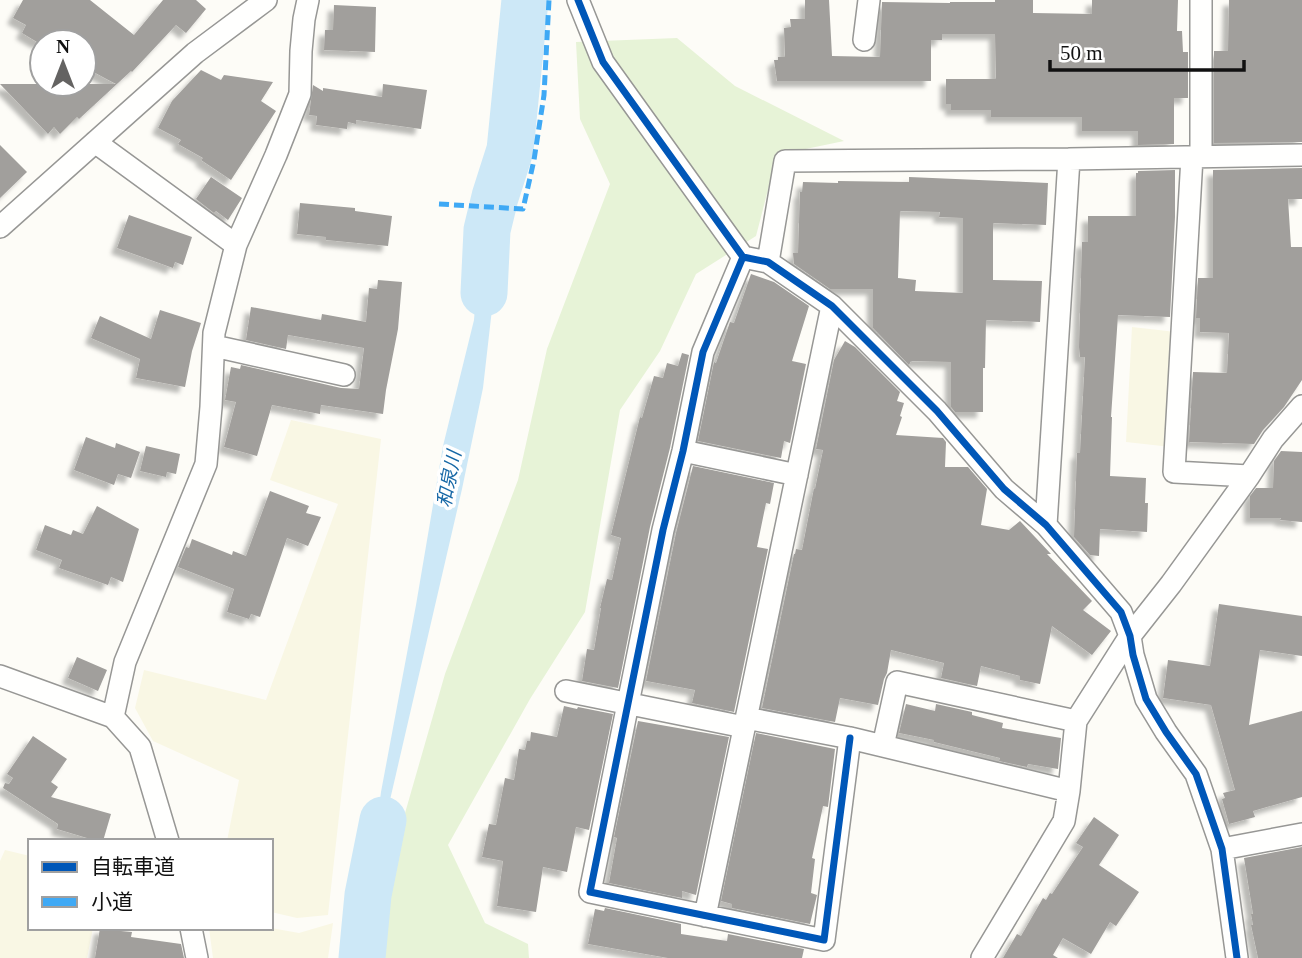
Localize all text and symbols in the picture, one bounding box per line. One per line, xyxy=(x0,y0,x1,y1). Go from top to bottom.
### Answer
north arrow xyxy=(28,28,98,98)
scale bar xyxy=(1050,28,1244,72)
text: N xyxy=(56,36,70,57)
text: 50 m xyxy=(1060,41,1103,65)
water label: 和泉川 xyxy=(433,447,465,509)
legend xyxy=(28,839,273,930)
text: 自転車道 xyxy=(91,855,175,879)
text: 小道 xyxy=(91,890,133,914)

